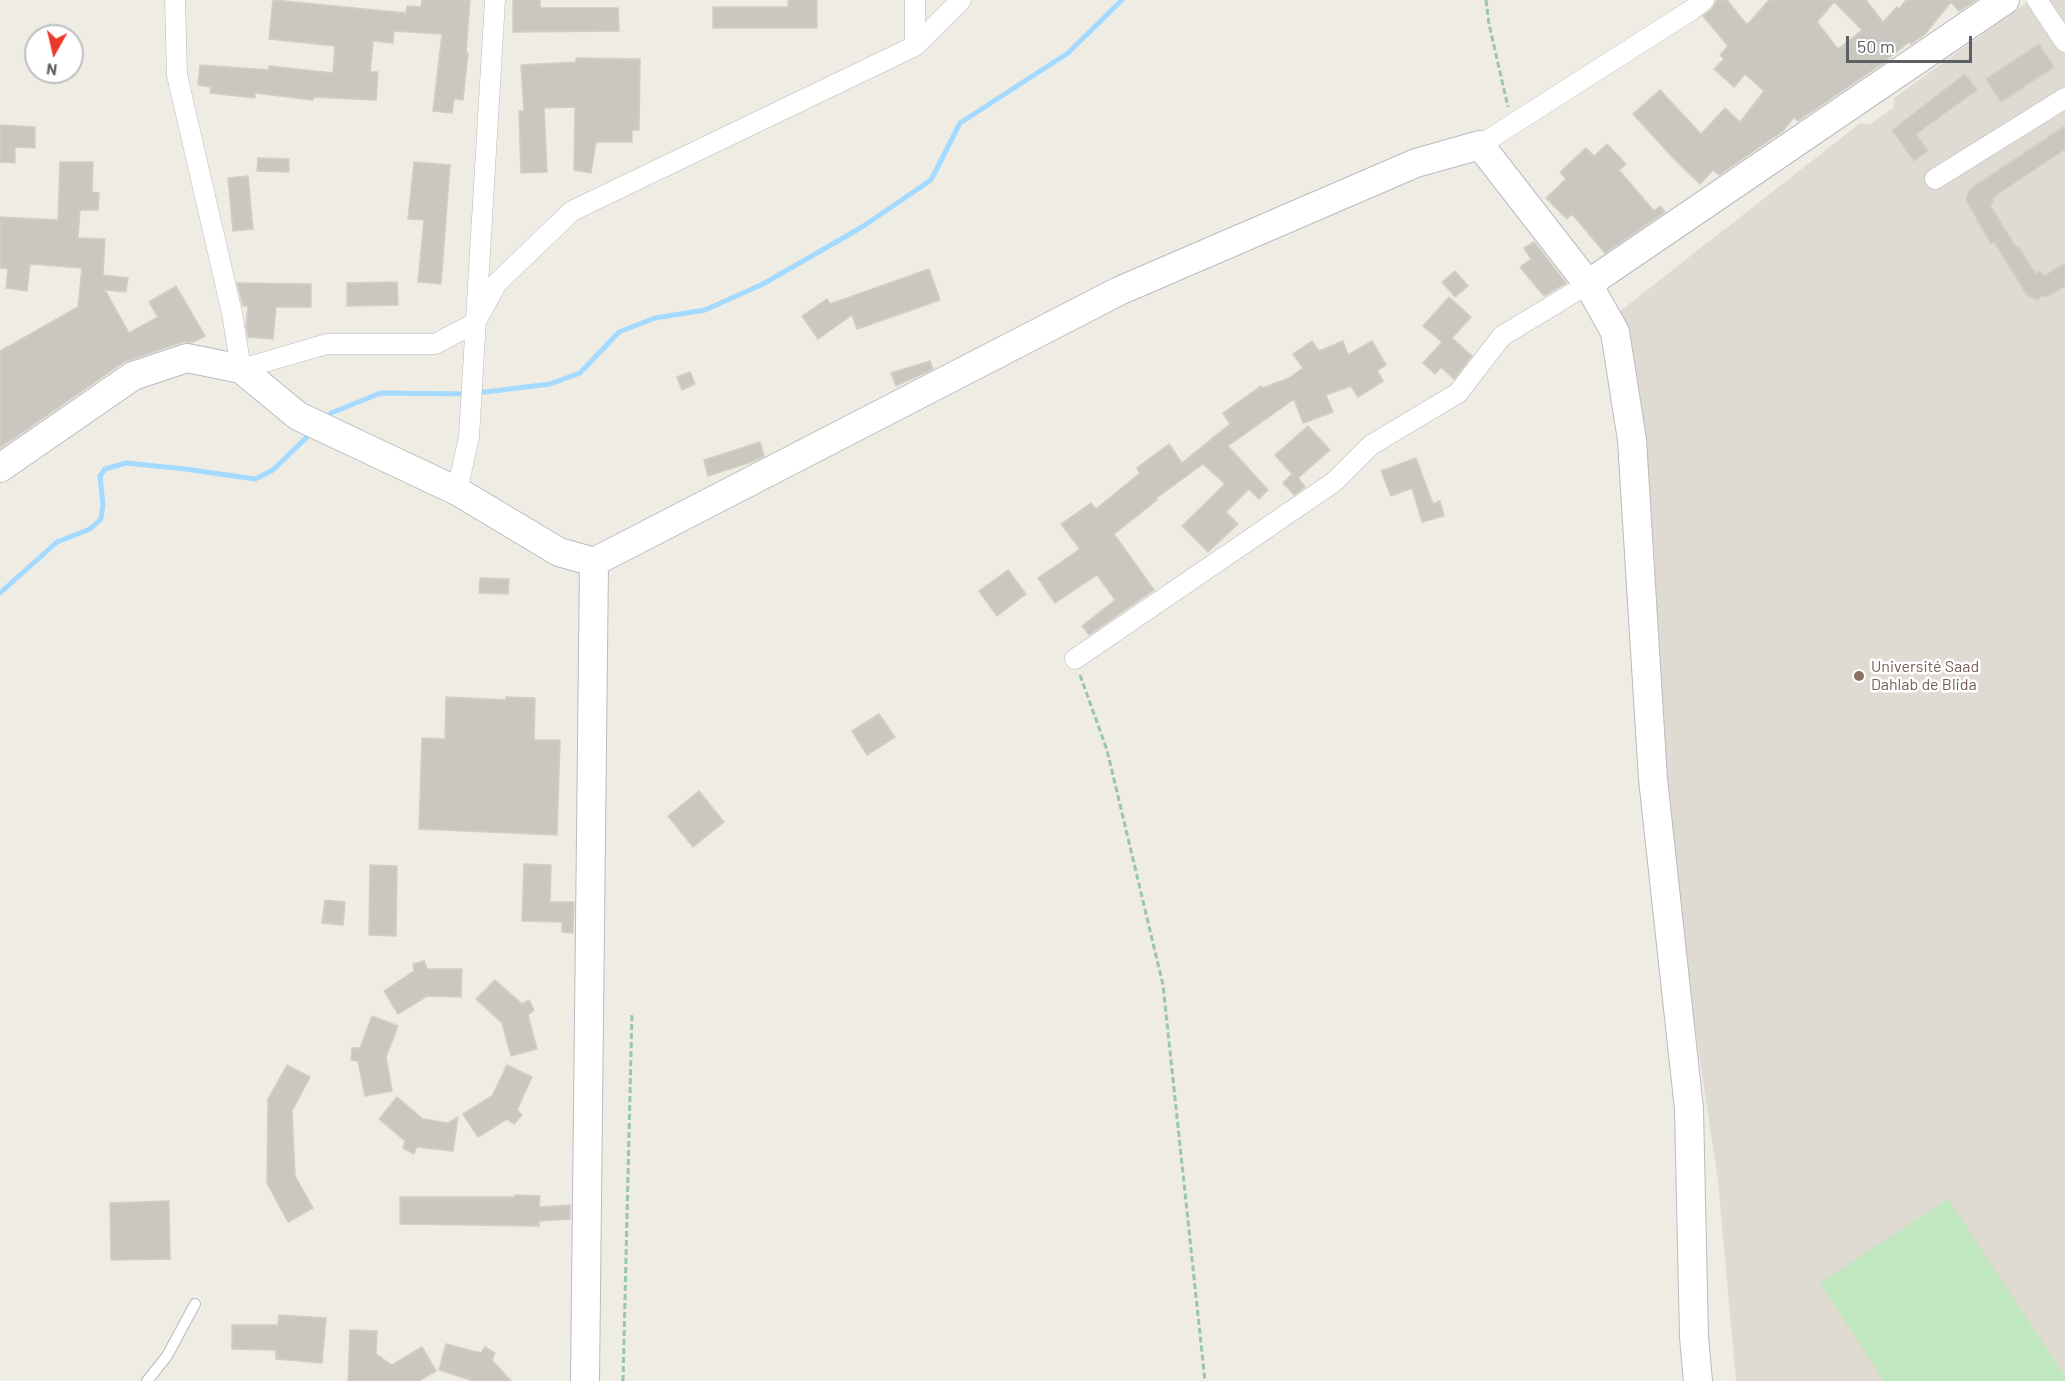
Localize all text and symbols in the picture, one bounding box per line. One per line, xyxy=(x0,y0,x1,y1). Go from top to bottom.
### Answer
north arrow xyxy=(24,24,84,84)
scale bar xyxy=(1849,24,1975,62)
text: 50 m xyxy=(1857,35,1895,57)
text: N xyxy=(45,60,58,80)
place label: Université Saad Dahlab de Blida xyxy=(1871,657,1979,695)
marker: Université Saad Dahlab de Blida xyxy=(1852,669,1866,683)

